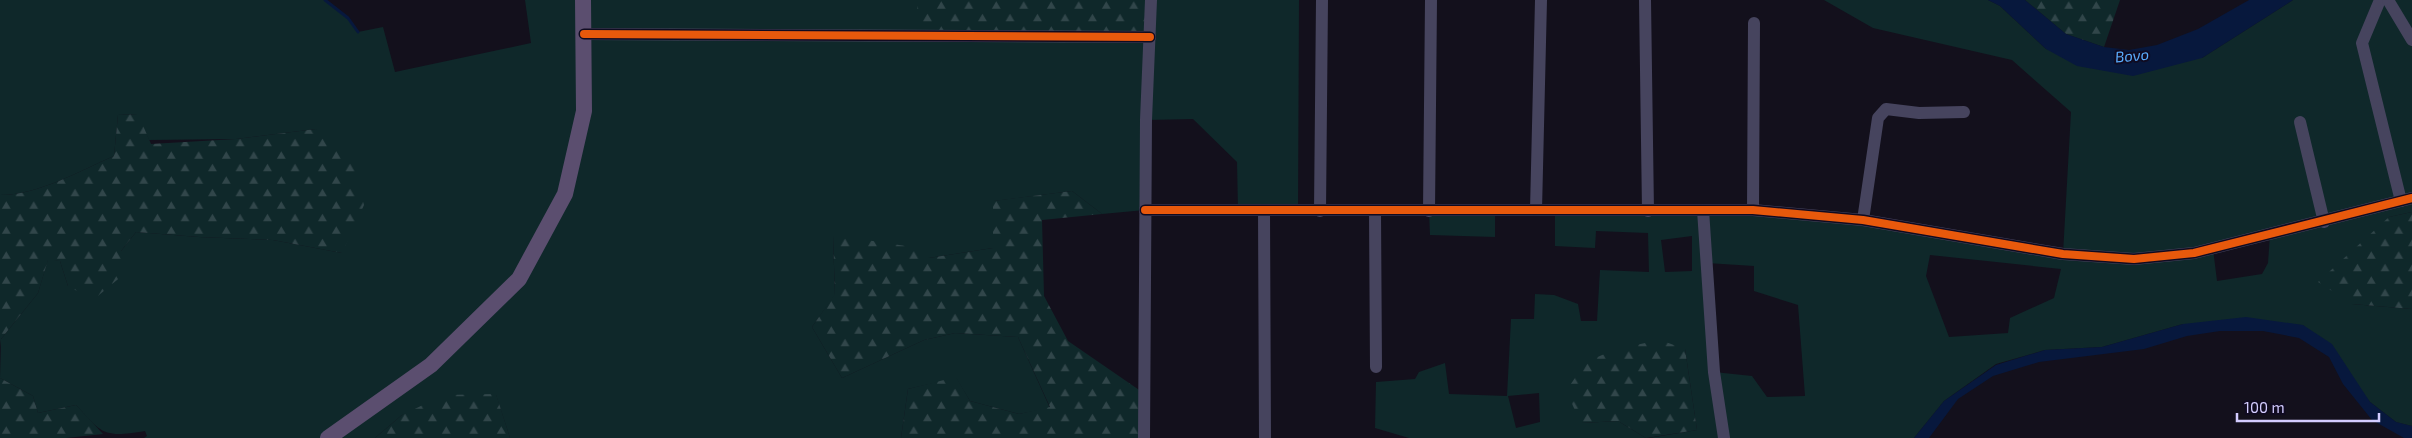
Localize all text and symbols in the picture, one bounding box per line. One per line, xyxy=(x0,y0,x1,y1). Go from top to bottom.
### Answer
water label: Bovo xyxy=(2114,45,2150,65)
scale bar xyxy=(2237,390,2380,422)
text: 100 m xyxy=(2244,398,2285,416)

